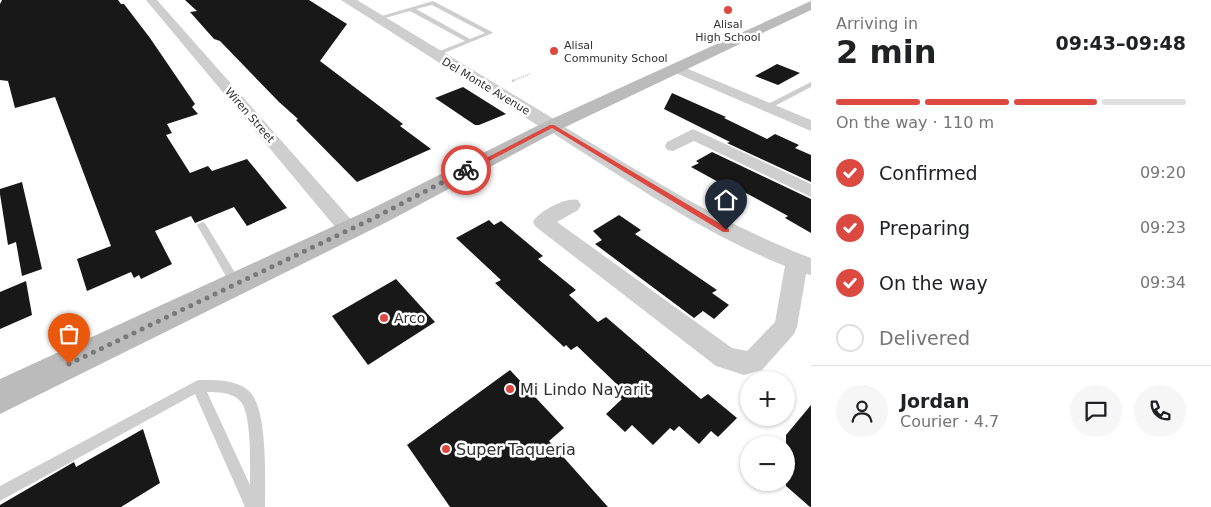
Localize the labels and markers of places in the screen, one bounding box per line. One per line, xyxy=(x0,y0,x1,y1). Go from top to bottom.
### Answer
marker: Alisal High School xyxy=(722,4,734,16)
place label: Alisal High School xyxy=(695,18,761,44)
place label: Alisal Community School xyxy=(564,39,668,65)
marker: Alisal Community School xyxy=(548,45,560,57)
pin xyxy=(705,179,747,230)
place label: Arco xyxy=(394,310,425,326)
marker: Arco xyxy=(378,312,390,324)
pin xyxy=(48,313,90,364)
place label: Mi Lindo Nayarit xyxy=(520,380,650,399)
marker: Mi Lindo Nayarit xyxy=(504,383,516,395)
place label: Super Taqueria xyxy=(456,440,576,459)
marker: Super Taqueria xyxy=(440,443,452,455)

